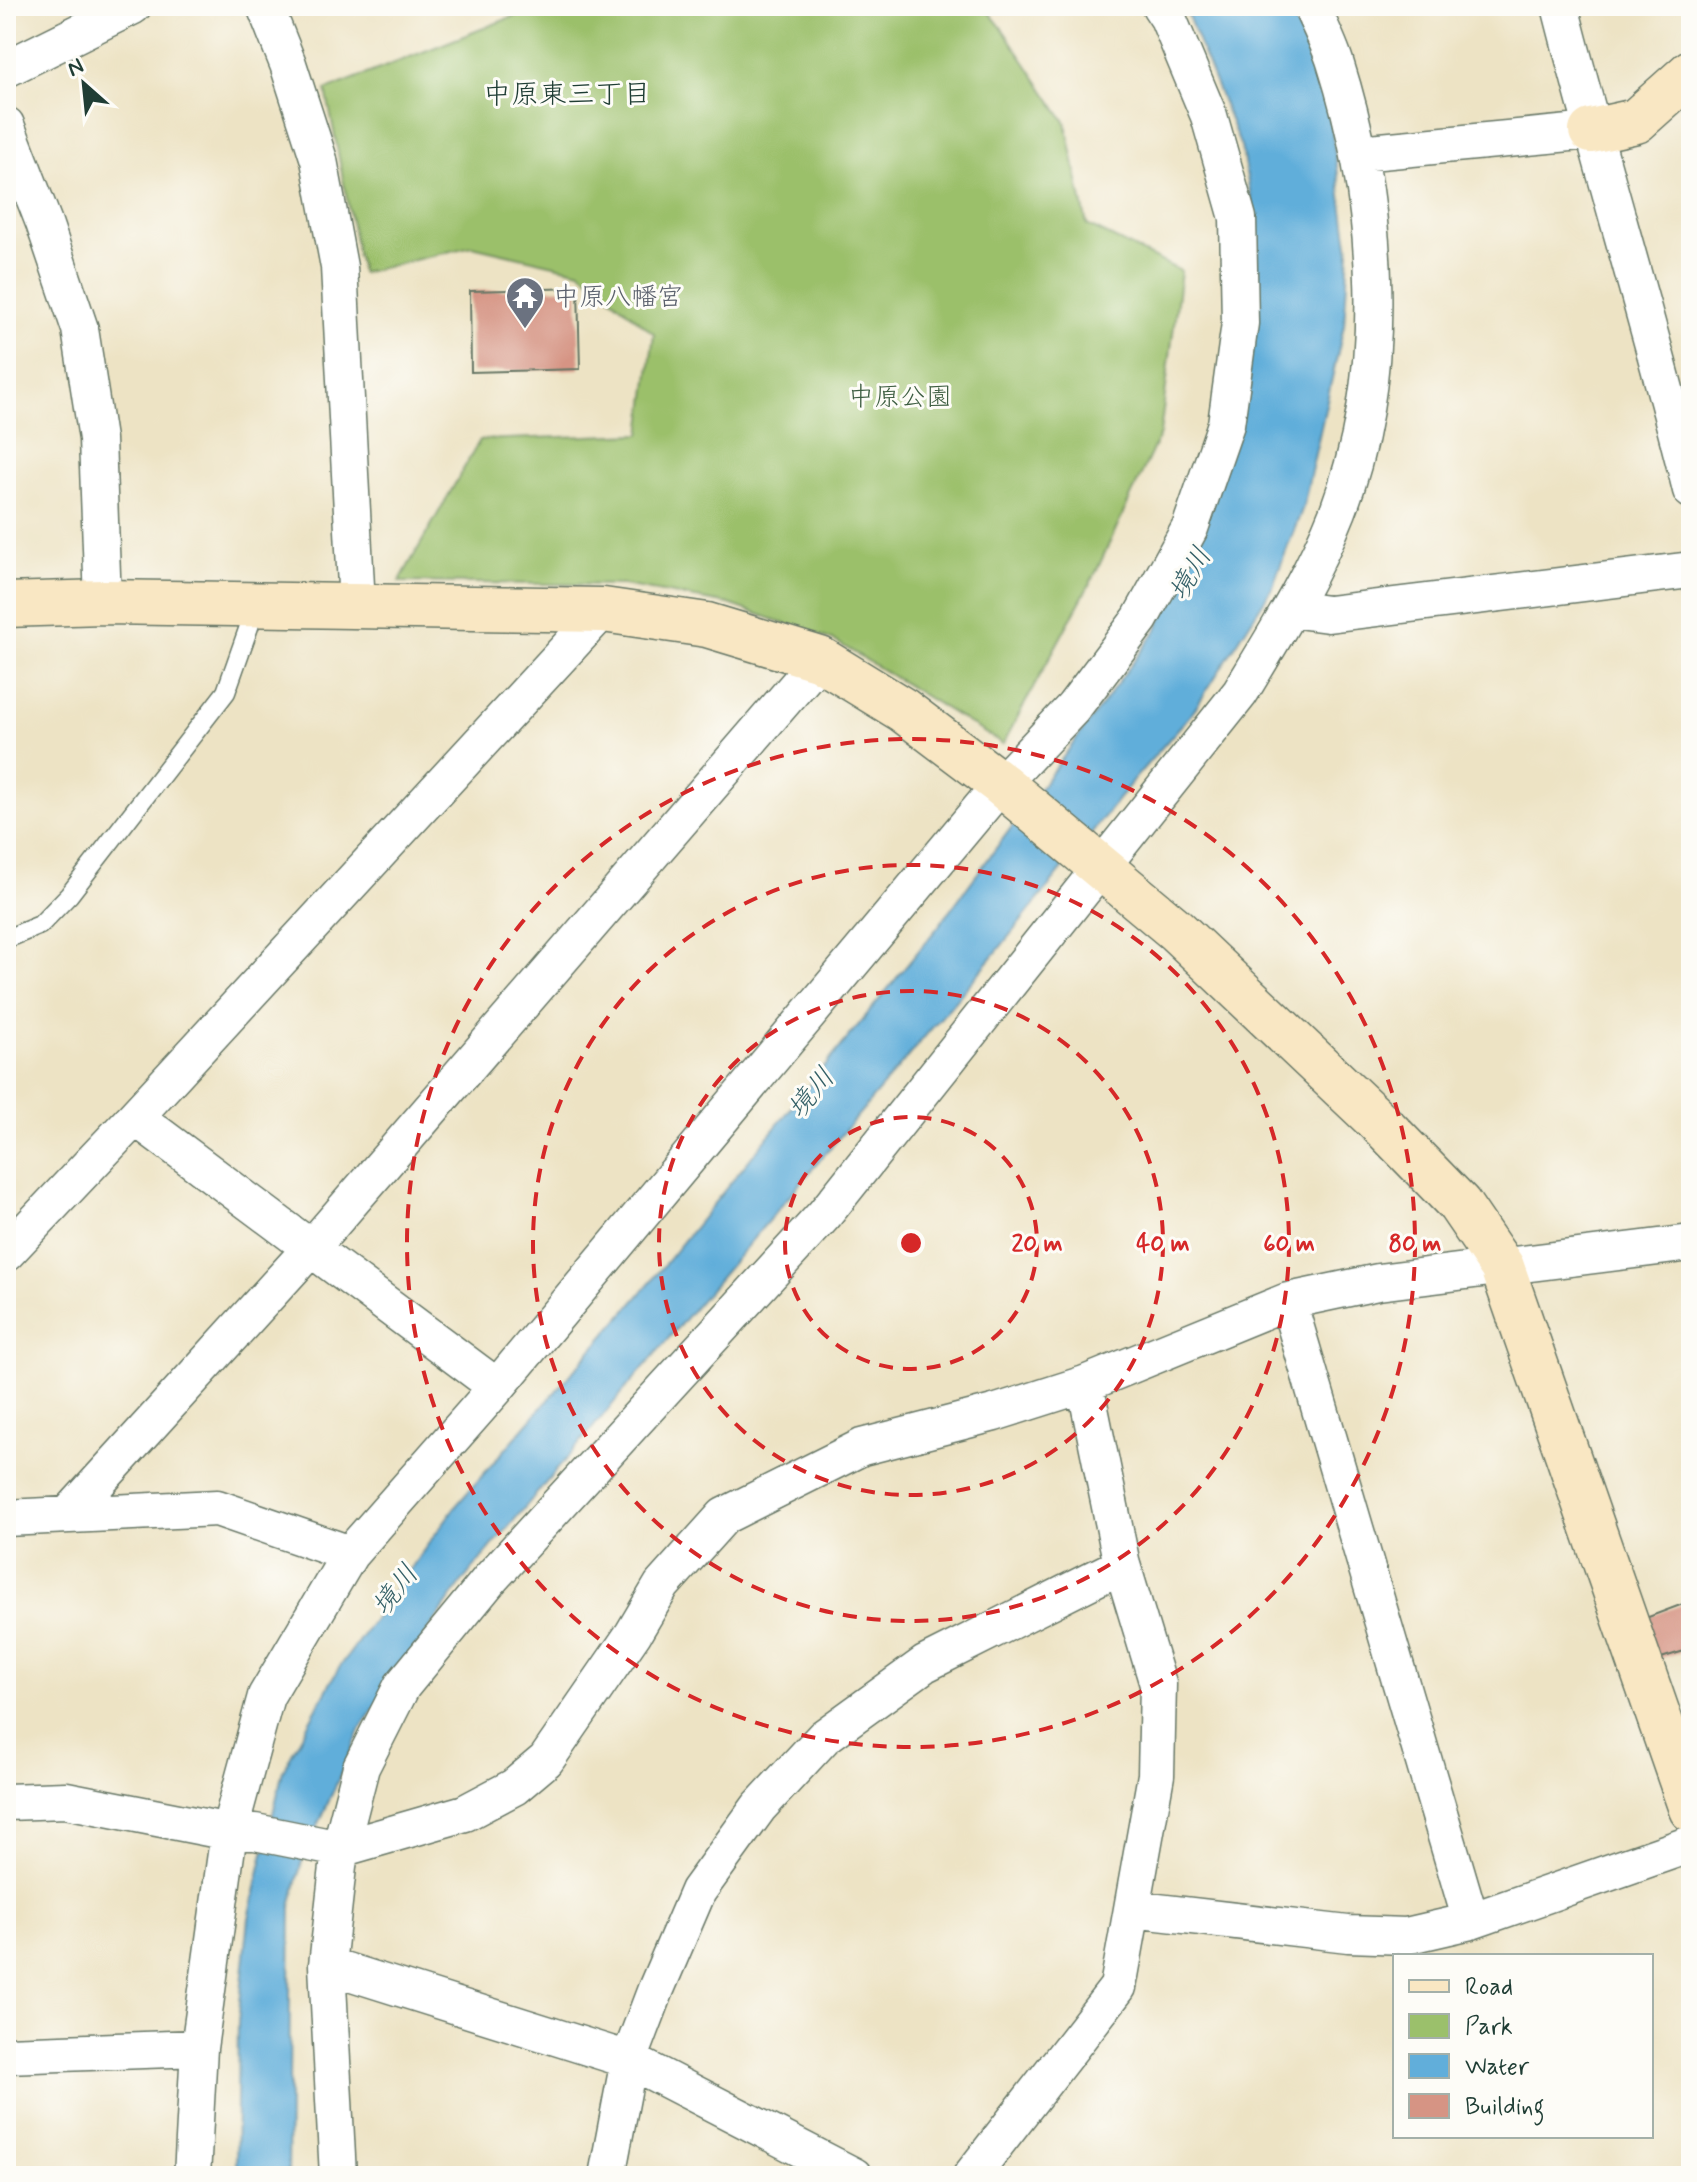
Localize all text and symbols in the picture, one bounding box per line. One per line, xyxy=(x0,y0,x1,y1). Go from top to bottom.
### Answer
north arrow xyxy=(44,44,124,124)
text: N xyxy=(63,52,89,84)
district label: 中原東三丁目 xyxy=(483,77,651,114)
temple icon: 中原八幡宮 xyxy=(504,275,546,330)
place label: 中原八幡宮 xyxy=(553,281,683,315)
park label: 中原公園 xyxy=(848,381,952,415)
water label: 境川 xyxy=(1161,541,1221,608)
water label: 境川 xyxy=(780,1060,844,1127)
centre of rings xyxy=(897,1229,925,1257)
text: 20 m xyxy=(1011,1229,1063,1260)
text: 40 m xyxy=(1136,1229,1190,1260)
text: 60 m xyxy=(1263,1229,1315,1260)
text: 80 m xyxy=(1389,1229,1441,1260)
water label: 境川 xyxy=(364,1557,428,1624)
legend xyxy=(1393,1954,1653,2138)
text: Road xyxy=(1465,1972,1513,2003)
text: Park xyxy=(1465,2012,1513,2043)
text: Water xyxy=(1465,2052,1530,2083)
text: Building xyxy=(1465,2092,1545,2126)

